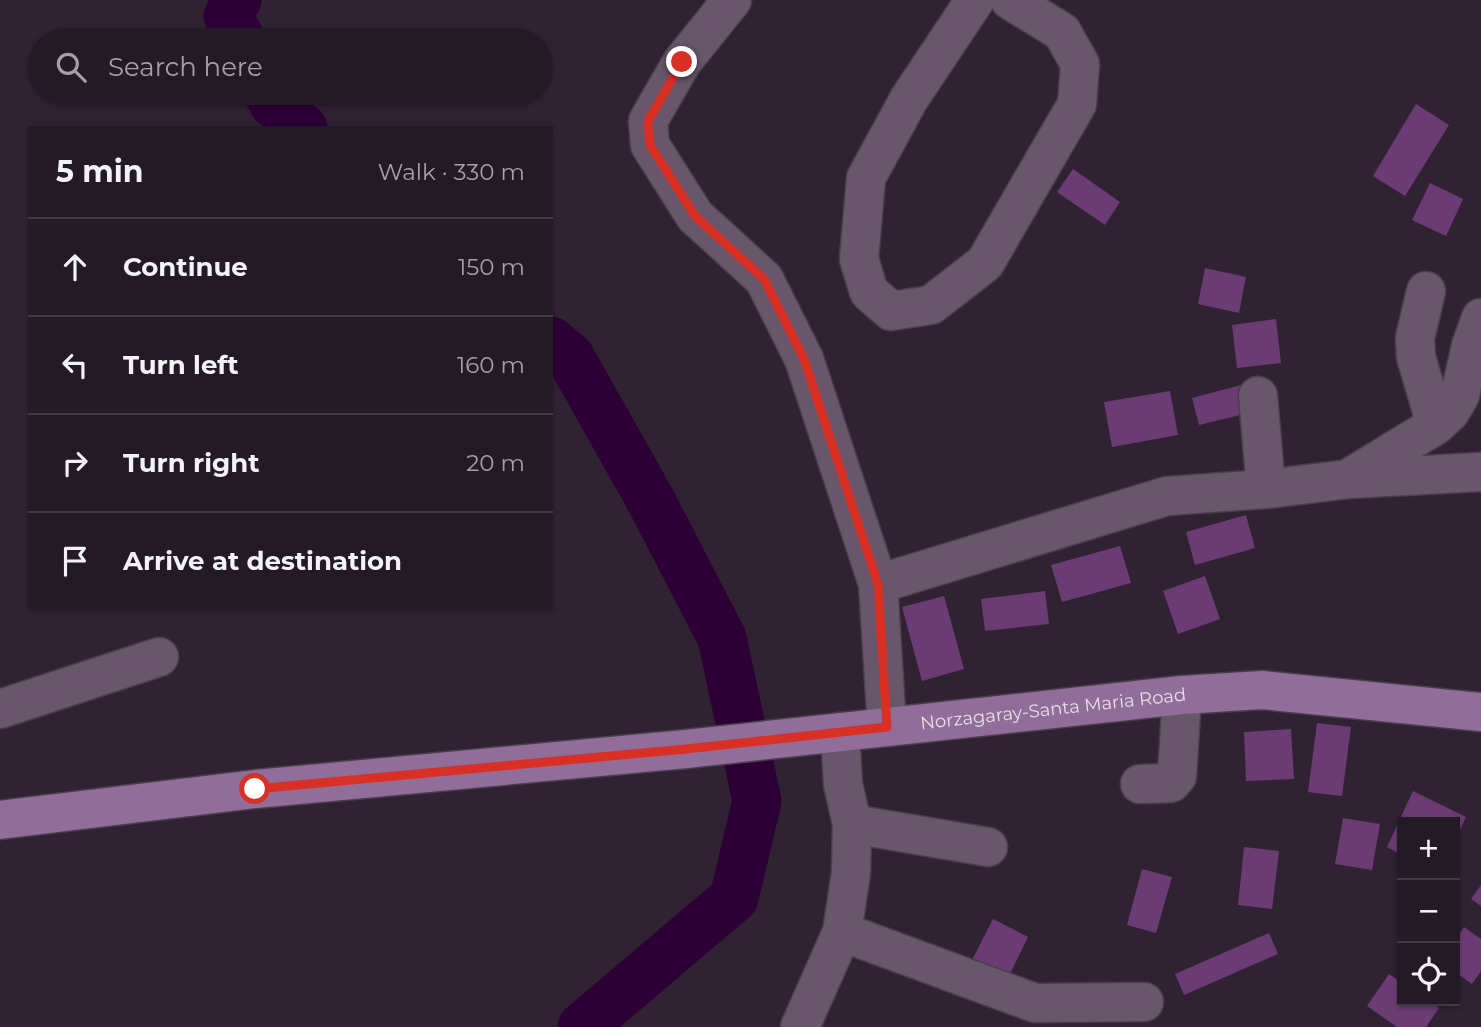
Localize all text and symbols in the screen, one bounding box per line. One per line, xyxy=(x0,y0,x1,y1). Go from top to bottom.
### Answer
search box xyxy=(28,28,553,105)
route end xyxy=(666,46,697,77)
icon: search xyxy=(52,48,90,86)
text: Search here xyxy=(108,51,263,83)
text: 5 min xyxy=(56,153,144,190)
text: Walk · 330 m xyxy=(378,158,525,186)
icon: ahead xyxy=(56,248,94,286)
text: Continue xyxy=(123,251,248,283)
text: 150 m xyxy=(458,253,525,281)
icon: left xyxy=(56,346,94,384)
text: Turn left xyxy=(123,349,239,381)
text: 160 m xyxy=(457,351,525,379)
icon: right xyxy=(56,444,94,482)
text: Turn right xyxy=(123,447,259,479)
text: 20 m xyxy=(466,449,525,477)
icon: arrive xyxy=(56,542,94,580)
text: Arrive at destination xyxy=(123,545,402,577)
street label: Norzagaray-Santa Maria Road xyxy=(919,684,1187,734)
route start xyxy=(239,773,270,804)
map controls xyxy=(1397,817,1460,1006)
button: + xyxy=(1397,817,1460,880)
button: − xyxy=(1397,880,1460,943)
button: locate xyxy=(1397,943,1460,1006)

